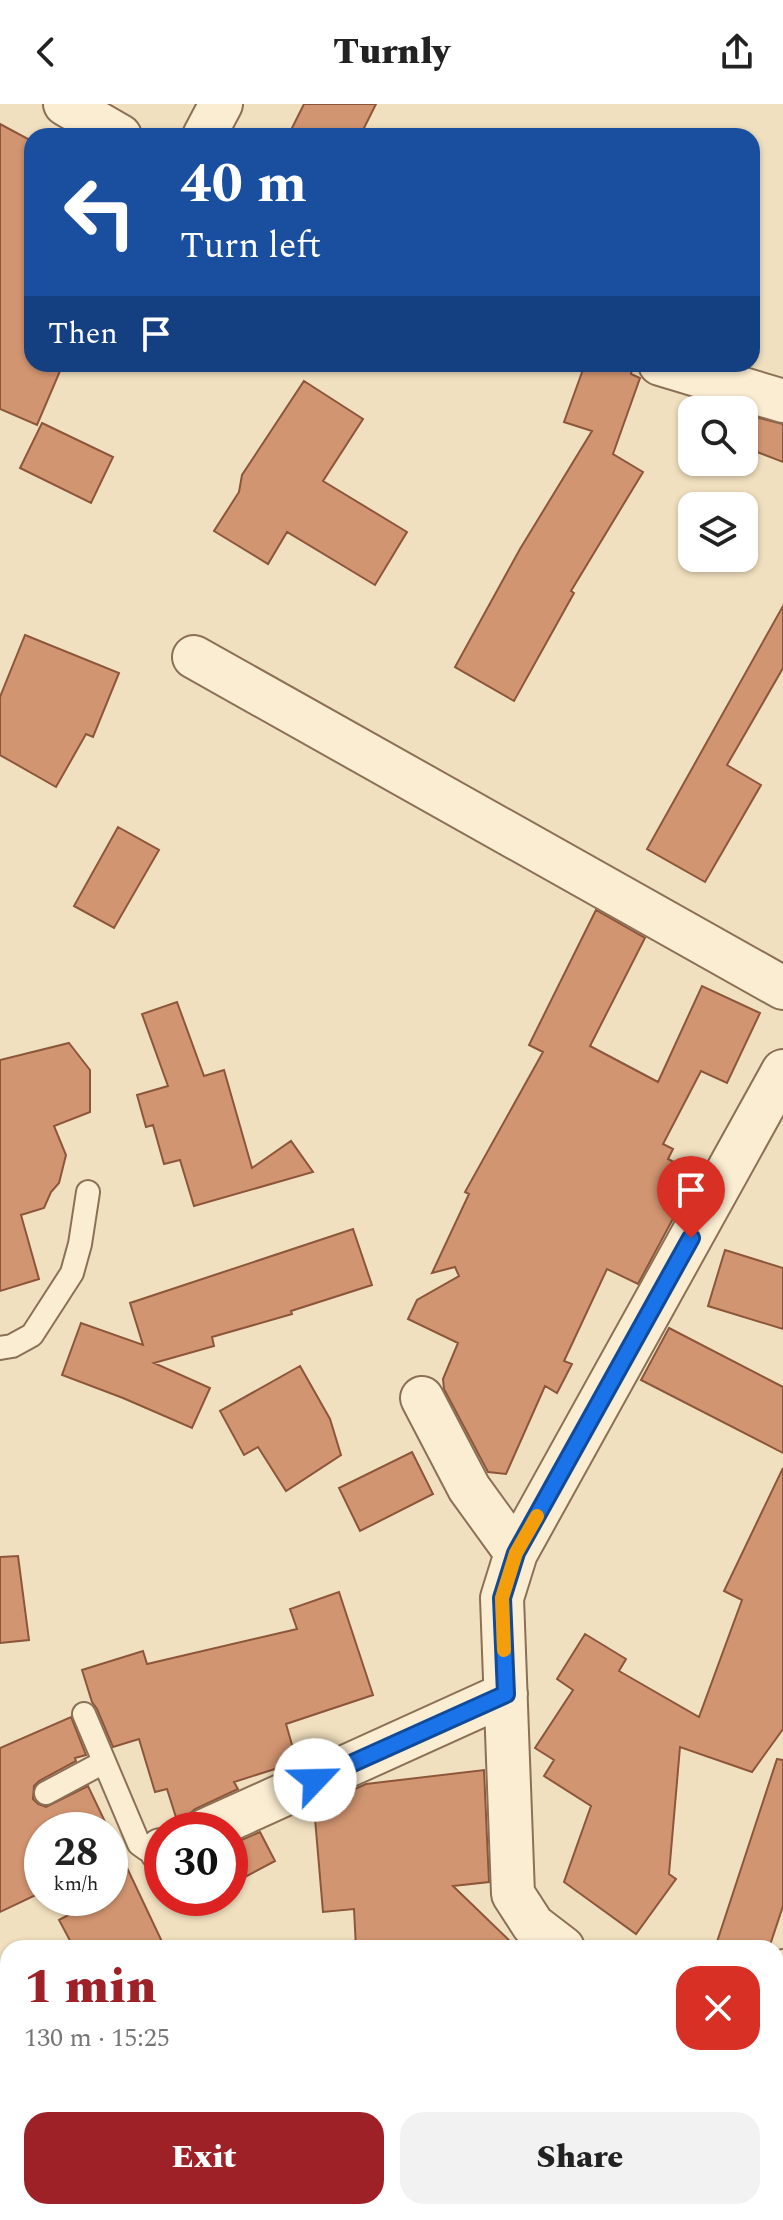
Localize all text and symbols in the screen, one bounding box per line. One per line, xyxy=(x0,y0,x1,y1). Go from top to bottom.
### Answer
text: Turnly xyxy=(333,25,450,80)
icon: back xyxy=(24,30,68,74)
icon: share xyxy=(715,30,759,74)
text: 40 m xyxy=(180,142,307,227)
icon: left xyxy=(48,160,152,264)
text: Turn left xyxy=(180,219,321,274)
text: Then xyxy=(48,311,118,357)
icon: arrive xyxy=(134,312,178,356)
map controls xyxy=(678,396,758,572)
button: search xyxy=(678,396,758,476)
button: layers xyxy=(678,492,758,572)
pin xyxy=(657,1156,725,1238)
icon: arrive xyxy=(669,1168,713,1212)
position arrow xyxy=(273,1738,357,1822)
speed limit sign: 30 xyxy=(144,1812,248,1916)
text: 28 xyxy=(54,1823,98,1884)
text: km/h xyxy=(54,1869,99,1899)
text: 1 min xyxy=(24,1951,157,2024)
button: close xyxy=(676,1966,760,2050)
text: 130 m · 15:25 xyxy=(24,2018,170,2058)
button: Exit xyxy=(24,2112,384,2204)
button: Share xyxy=(400,2112,760,2204)

